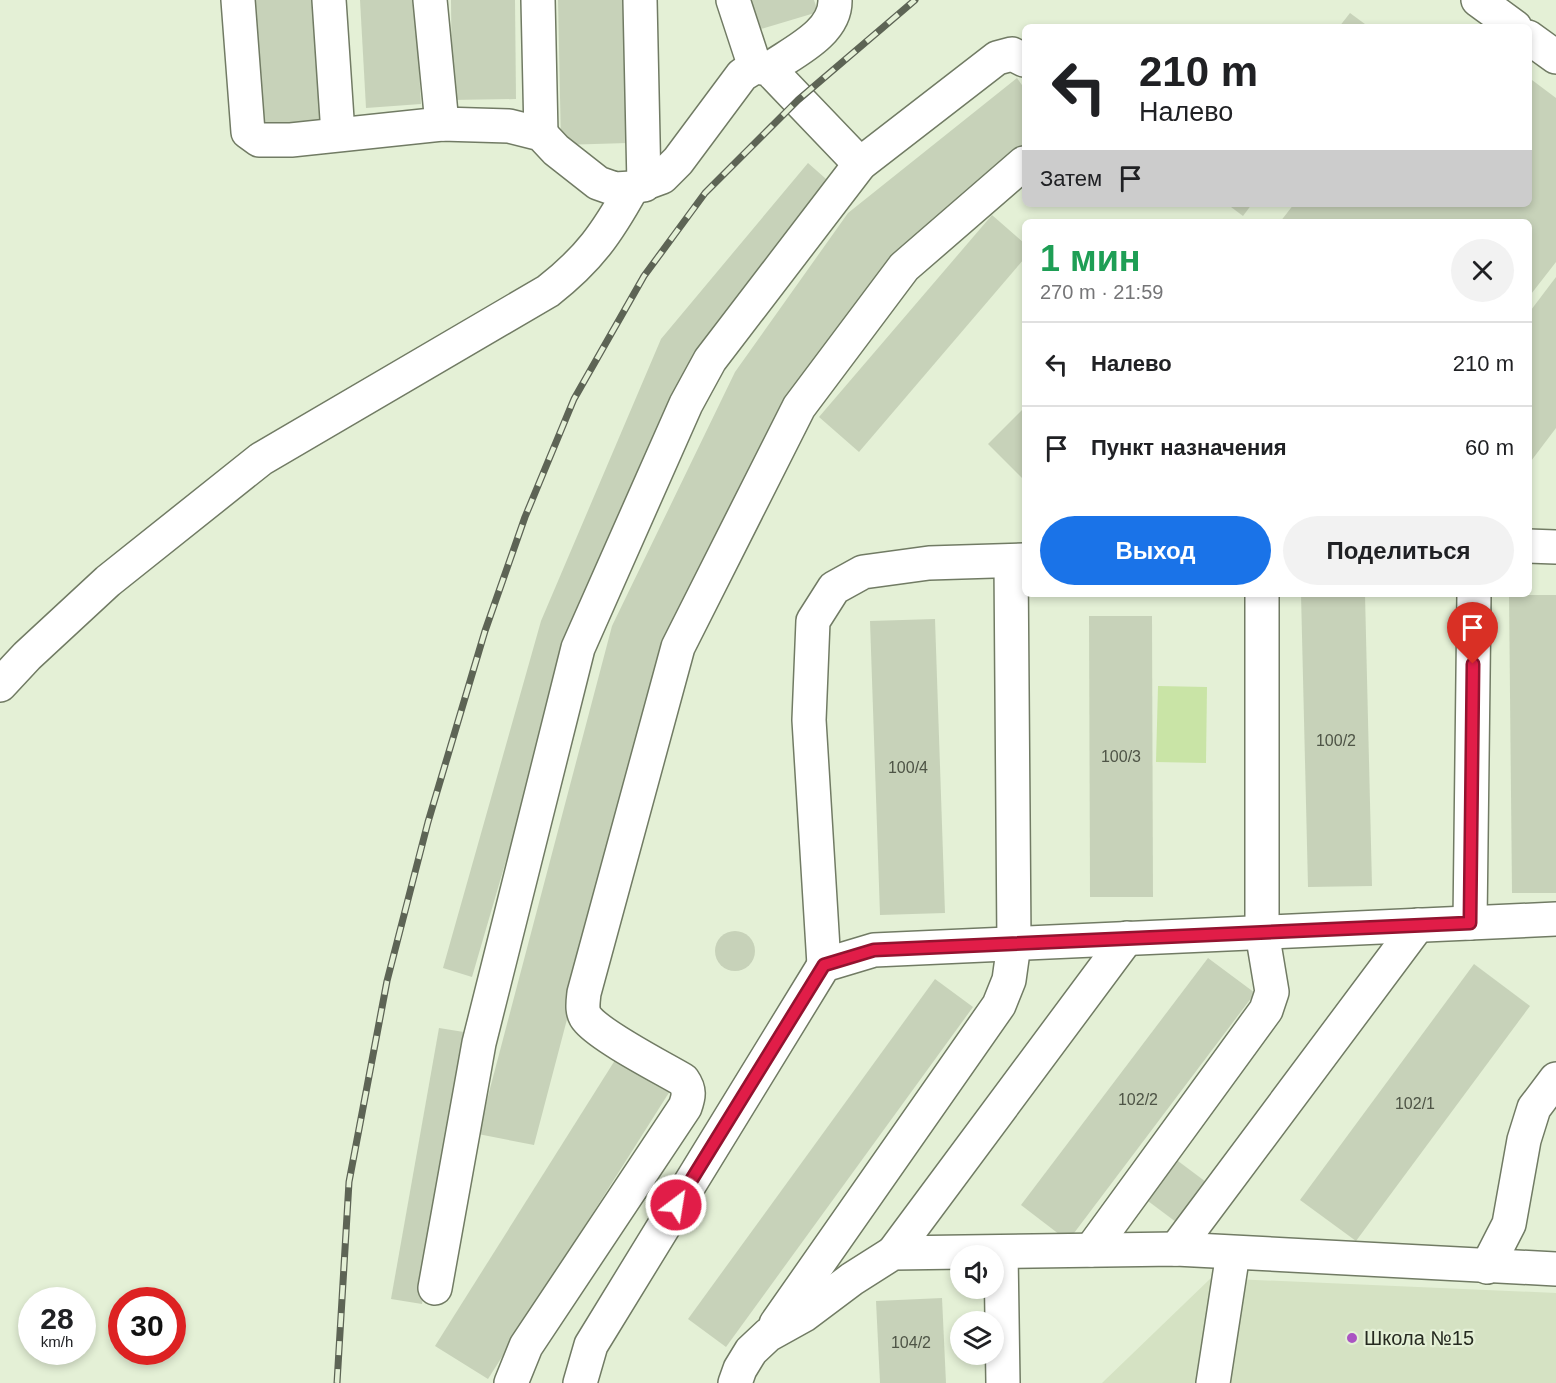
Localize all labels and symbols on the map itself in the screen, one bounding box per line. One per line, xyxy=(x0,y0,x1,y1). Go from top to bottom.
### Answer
pin xyxy=(1447,602,1498,664)
house number: 100/2 xyxy=(1316,732,1356,749)
house number: 100/3 xyxy=(1101,748,1141,765)
house number: 100/4 xyxy=(888,759,928,776)
house number: 102/2 xyxy=(1118,1091,1158,1108)
house number: 102/1 xyxy=(1395,1095,1435,1112)
position arrow xyxy=(644,1173,708,1237)
speed limit sign: 30 xyxy=(108,1287,186,1365)
place label: Школа №15 xyxy=(1364,1327,1474,1349)
marker: Школа №15 xyxy=(1345,1331,1359,1345)
house number: 104/2 xyxy=(891,1334,931,1351)

